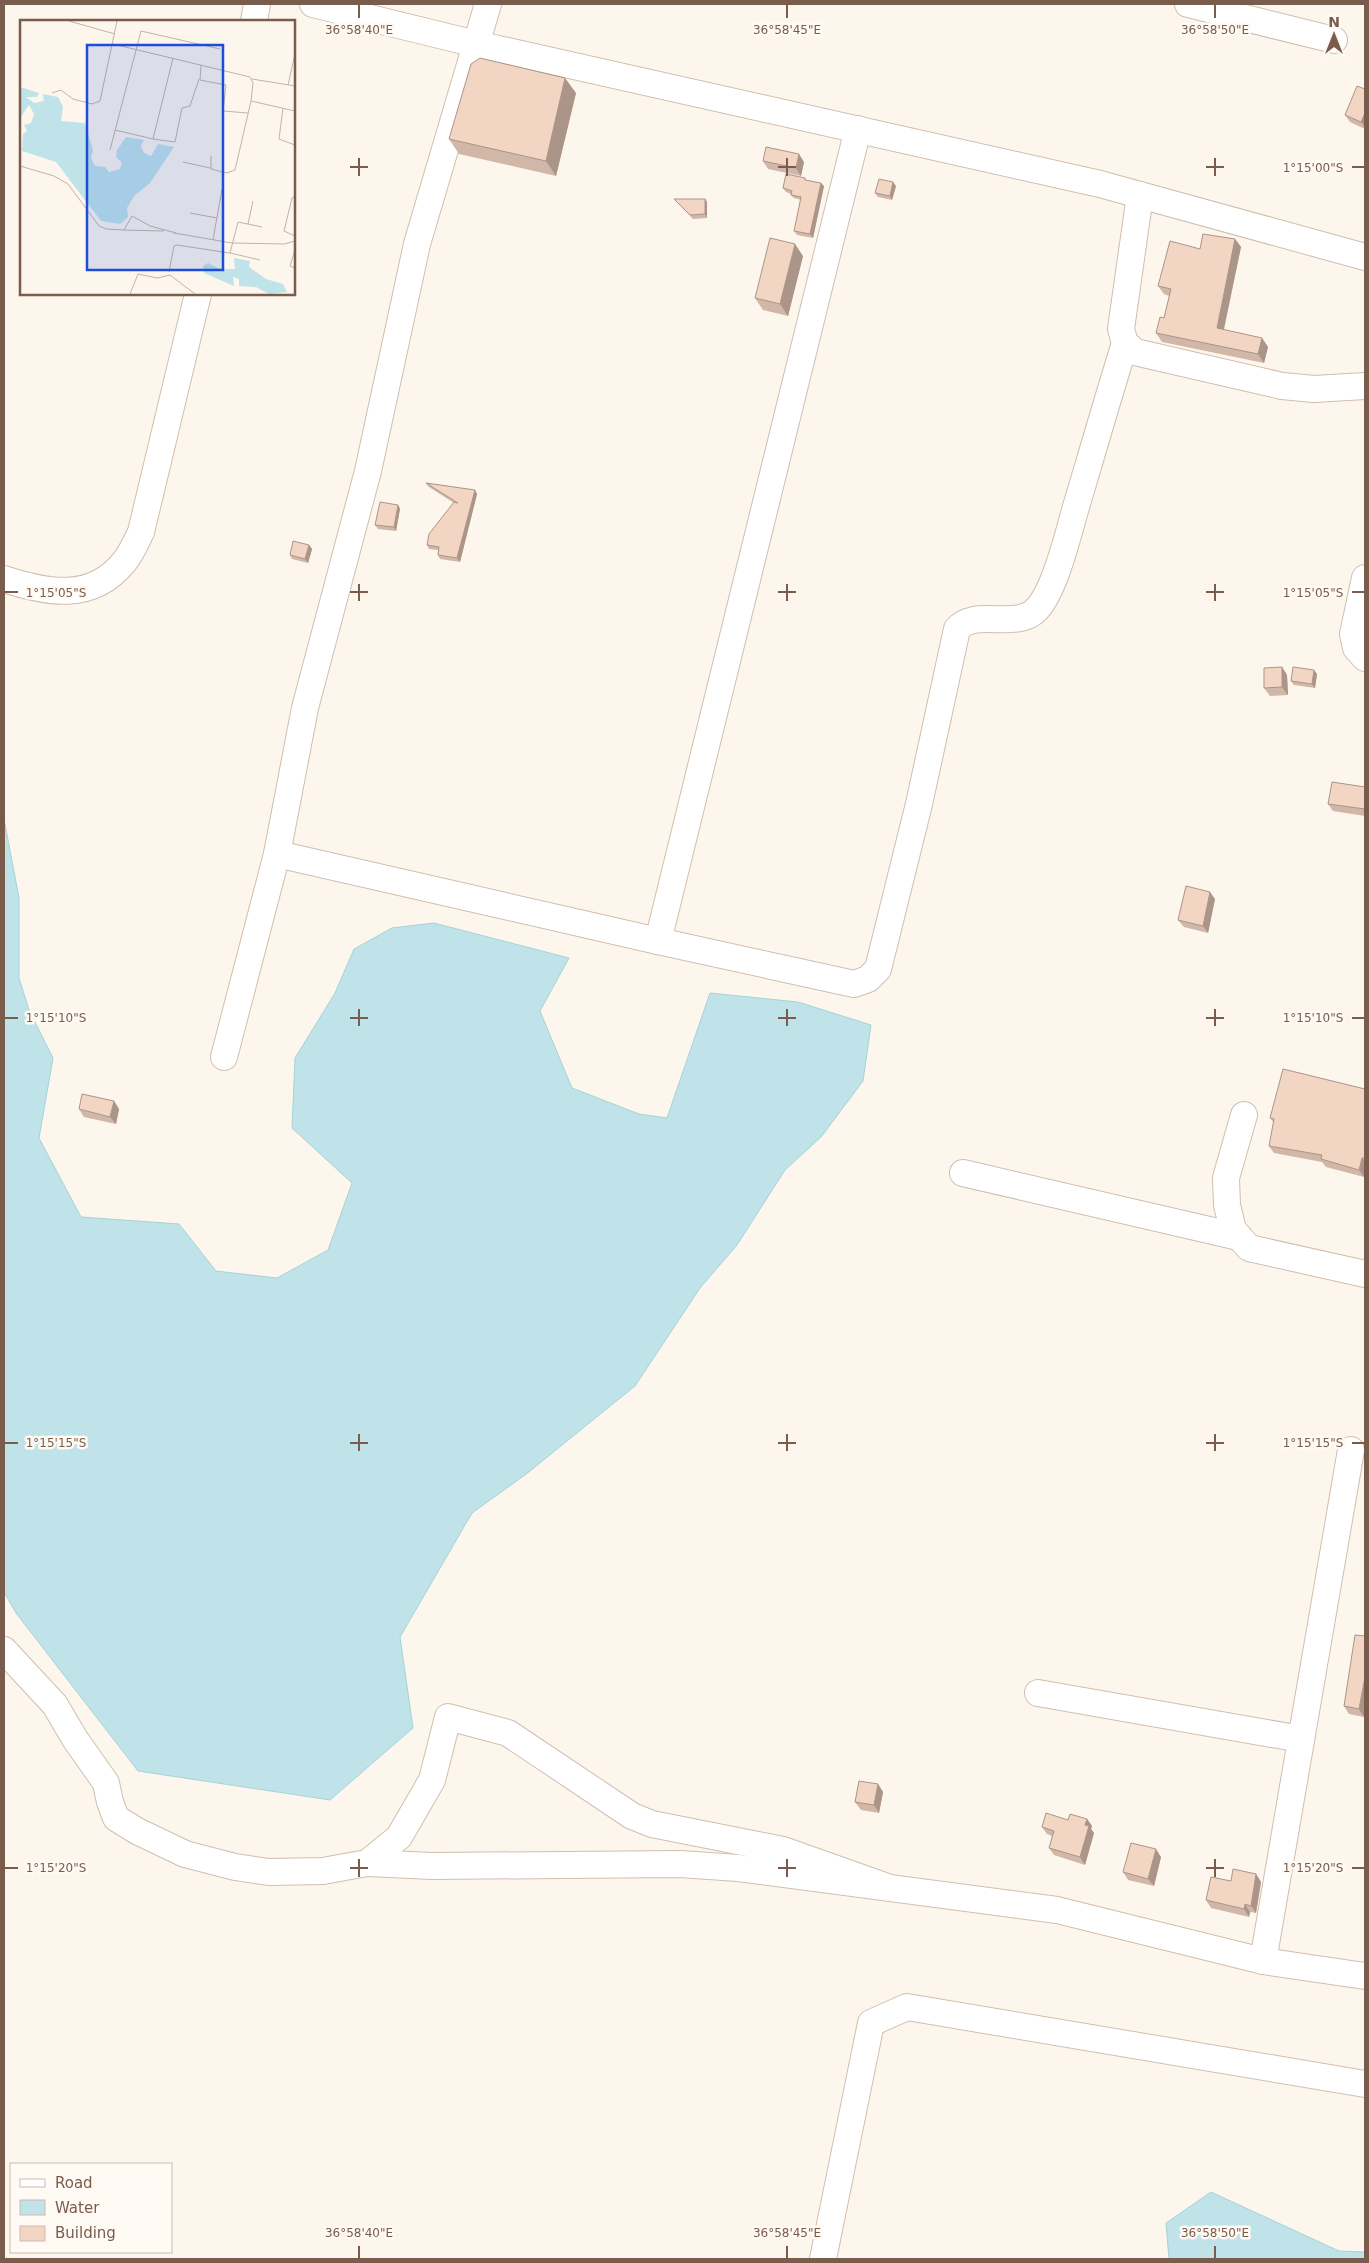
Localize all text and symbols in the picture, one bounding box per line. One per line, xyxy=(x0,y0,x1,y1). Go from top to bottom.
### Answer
north arrow xyxy=(1309,10,1359,60)
text: N xyxy=(1328,14,1340,30)
inset map xyxy=(20,20,295,295)
text: 36°58'40"E xyxy=(325,23,393,37)
text: 36°58'45"E xyxy=(753,23,821,37)
text: 36°58'50"E xyxy=(1181,23,1249,37)
text: 1°15'00"S xyxy=(1283,161,1343,175)
text: 1°15'05"S xyxy=(26,586,86,600)
text: 1°15'05"S xyxy=(1283,586,1343,600)
text: 1°15'10"S xyxy=(26,1011,86,1025)
text: 1°15'10"S xyxy=(1283,1011,1343,1025)
text: 1°15'15"S xyxy=(26,1436,86,1450)
text: 1°15'15"S xyxy=(1283,1436,1343,1450)
text: 1°15'20"S xyxy=(26,1861,86,1875)
text: 1°15'20"S xyxy=(1283,1861,1343,1875)
legend xyxy=(10,2163,172,2253)
text: Road xyxy=(55,2174,93,2192)
text: Water xyxy=(55,2199,100,2217)
text: Building xyxy=(55,2224,116,2242)
text: 36°58'40"E xyxy=(325,2226,393,2240)
text: 36°58'45"E xyxy=(753,2226,821,2240)
text: 36°58'50"E xyxy=(1181,2226,1249,2240)

